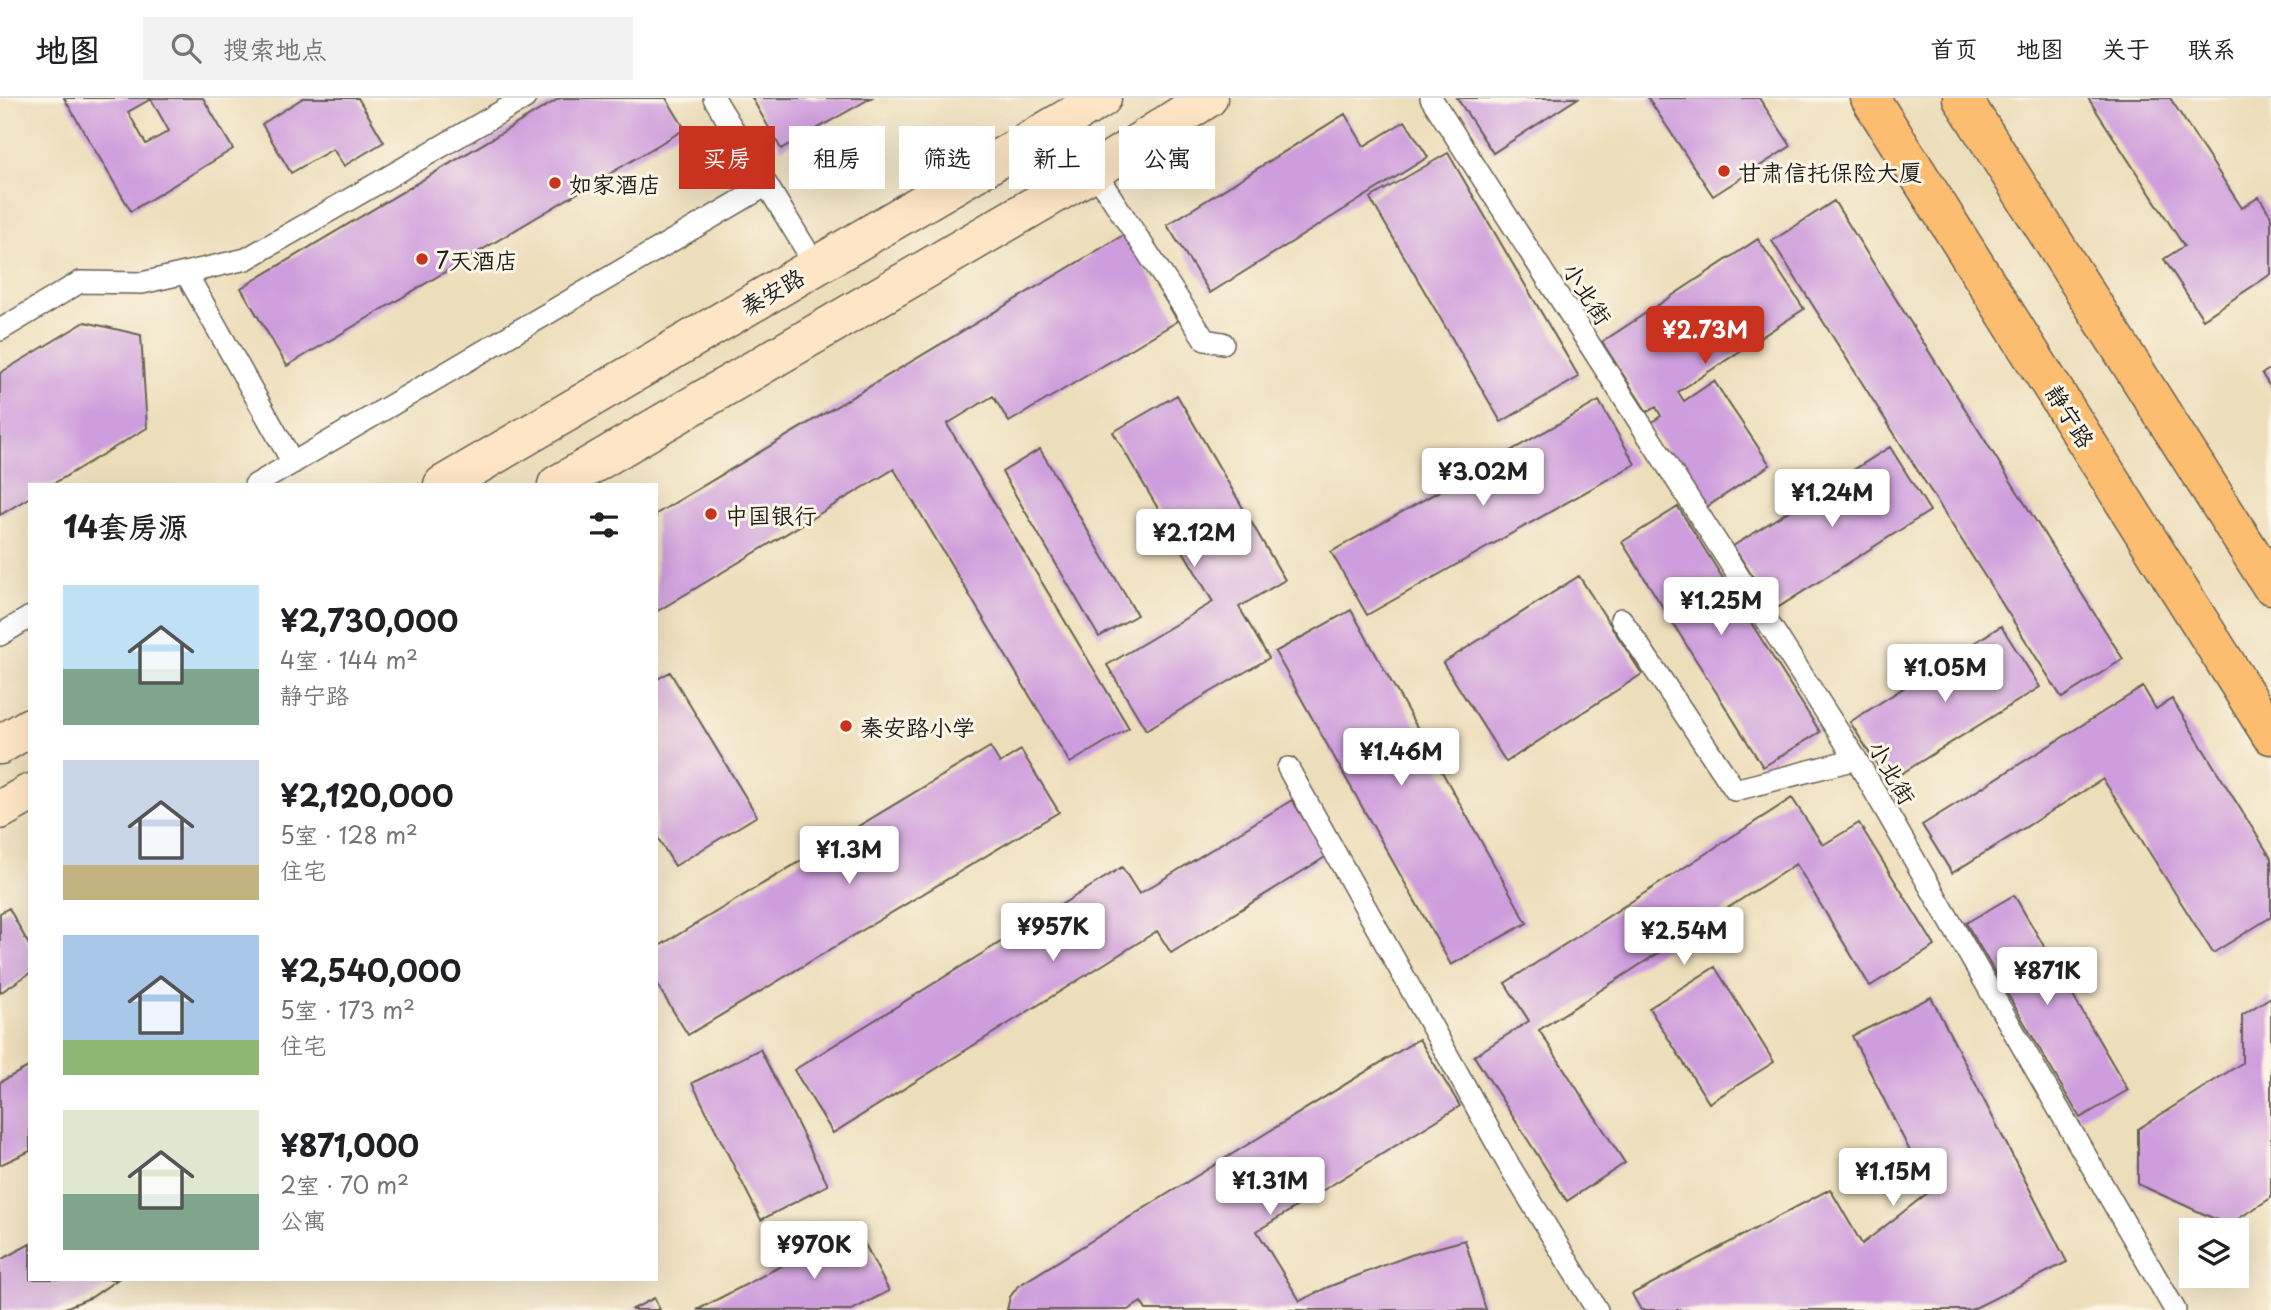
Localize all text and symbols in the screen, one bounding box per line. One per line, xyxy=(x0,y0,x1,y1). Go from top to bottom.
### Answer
search box xyxy=(143,17,633,80)
text: 地图 xyxy=(35,23,101,73)
icon: search xyxy=(167,29,205,67)
text: 搜索地点 xyxy=(223,29,327,68)
text: 首页 xyxy=(1930,30,1978,66)
text: 地图 xyxy=(2016,30,2064,66)
text: 关于 xyxy=(2102,30,2150,66)
text: 联系 xyxy=(2188,30,2236,66)
chip: 买房 xyxy=(679,126,775,189)
chip: 租房 xyxy=(789,126,885,189)
chip: 筛选 xyxy=(899,126,995,189)
chip: 新上 xyxy=(1009,126,1105,189)
chip: 公寓 xyxy=(1119,126,1215,189)
place label: 甘肃信托保险大厦 xyxy=(1738,154,1922,189)
marker: 甘肃信托保险大厦 xyxy=(1716,163,1732,179)
place label: 如家酒店 xyxy=(569,166,661,201)
marker: 如家酒店 xyxy=(547,175,563,191)
place label: 7天酒店 xyxy=(436,242,518,277)
marker: 7天酒店 xyxy=(414,251,430,267)
street label: 小北街 xyxy=(1555,255,1621,331)
street label: 秦安路 xyxy=(733,259,811,323)
pin: ¥2.73M xyxy=(1648,306,1762,366)
text: ¥2.73M xyxy=(1662,311,1748,346)
street label: 静宁路 xyxy=(2038,377,2104,455)
pin: ¥3.02M xyxy=(1426,448,1540,508)
text: ¥3.02M xyxy=(1438,453,1528,488)
pin: ¥1.24M xyxy=(1775,470,1889,529)
text: ¥1.24M xyxy=(1791,474,1873,509)
place label: 中国银行 xyxy=(725,497,817,532)
text: 14套房源 xyxy=(63,503,188,548)
icon: filters xyxy=(585,506,623,544)
marker: 中国银行 xyxy=(703,506,719,522)
pin: ¥2.12M xyxy=(1137,510,1251,569)
text: ¥2.12M xyxy=(1152,514,1236,549)
pin: ¥1.25M xyxy=(1664,578,1778,637)
text: ¥1.25M xyxy=(1680,582,1762,617)
text: ¥2,730,000 xyxy=(280,597,458,642)
icon: home xyxy=(119,613,203,697)
text: 4室 · 144 m² xyxy=(280,642,418,677)
pin: ¥1.05M xyxy=(1888,644,2002,704)
text: ¥1.05M xyxy=(1903,649,1987,684)
text: 静宁路 xyxy=(280,677,349,712)
place label: 秦安路小学 xyxy=(860,709,975,744)
marker: 秦安路小学 xyxy=(838,718,854,734)
pin: ¥1.46M xyxy=(1344,728,1458,788)
text: ¥1.46M xyxy=(1359,733,1443,768)
street label: 小北街 xyxy=(1861,733,1925,811)
text: ¥2,120,000 xyxy=(280,772,454,817)
icon: home xyxy=(119,788,203,872)
text: 5室 · 128 m² xyxy=(280,817,418,852)
pin: ¥1.3M xyxy=(800,826,898,886)
text: ¥1.3M xyxy=(816,831,882,866)
text: 住宅 xyxy=(280,852,326,887)
pin: ¥957K xyxy=(1004,904,1102,963)
text: ¥957K xyxy=(1017,908,1089,943)
pin: ¥2.54M xyxy=(1627,908,1741,967)
text: ¥2.54M xyxy=(1640,912,1728,947)
text: ¥2,540,000 xyxy=(280,947,461,992)
pin: ¥871K xyxy=(1998,948,2096,1007)
text: ¥871K xyxy=(2013,952,2081,987)
icon: home xyxy=(119,963,203,1047)
text: 5室 · 173 m² xyxy=(280,992,415,1027)
text: 住宅 xyxy=(280,1027,326,1062)
text: ¥871,000 xyxy=(280,1122,419,1167)
icon: home xyxy=(119,1138,203,1222)
pin: ¥1.15M xyxy=(1836,1148,1950,1208)
text: ¥1.15M xyxy=(1855,1153,1931,1188)
pin: ¥1.31M xyxy=(1213,1158,1327,1217)
text: ¥1.31M xyxy=(1232,1162,1308,1197)
text: 2室 · 70 m² xyxy=(280,1167,409,1202)
text: 公寓 xyxy=(280,1202,326,1237)
map controls xyxy=(2179,1218,2249,1288)
button: layers xyxy=(2179,1218,2249,1288)
pin: ¥970K xyxy=(765,1222,863,1281)
text: ¥970K xyxy=(777,1226,851,1261)

